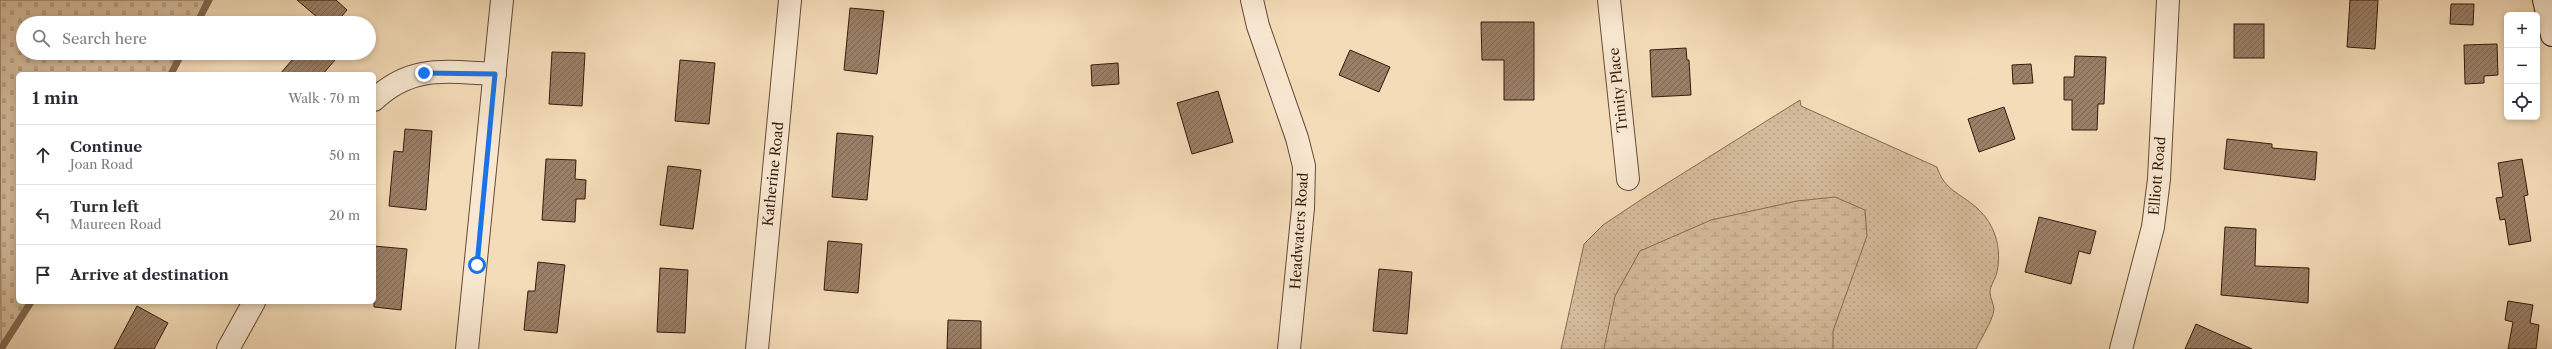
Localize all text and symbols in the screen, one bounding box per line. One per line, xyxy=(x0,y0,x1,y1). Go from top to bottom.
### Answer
map controls xyxy=(2504,12,2540,120)
button: + xyxy=(2504,12,2540,48)
search box xyxy=(16,16,376,60)
icon: search xyxy=(30,27,52,49)
text: Search here xyxy=(62,29,147,48)
street label: Trinity Place xyxy=(1605,47,1631,133)
button: − xyxy=(2504,48,2540,84)
route end xyxy=(415,64,433,82)
button: locate xyxy=(2504,84,2540,120)
text: 1 min xyxy=(32,88,79,108)
text: Walk · 70 m xyxy=(288,90,360,106)
street label: Katherine Road xyxy=(759,120,787,227)
street label: Elliott Road xyxy=(2145,135,2169,216)
text: Continue xyxy=(70,137,142,156)
icon: ahead xyxy=(32,144,54,166)
text: 50 m xyxy=(329,147,360,163)
text: Joan Road xyxy=(70,156,133,172)
street label: Headwaters Road xyxy=(1286,172,1312,290)
text: Turn left xyxy=(70,197,139,216)
icon: left xyxy=(32,204,54,226)
text: 20 m xyxy=(329,207,360,223)
text: Maureen Road xyxy=(70,216,162,232)
route start xyxy=(468,256,486,274)
icon: arrive xyxy=(32,264,54,286)
text: Arrive at destination xyxy=(70,265,229,284)

